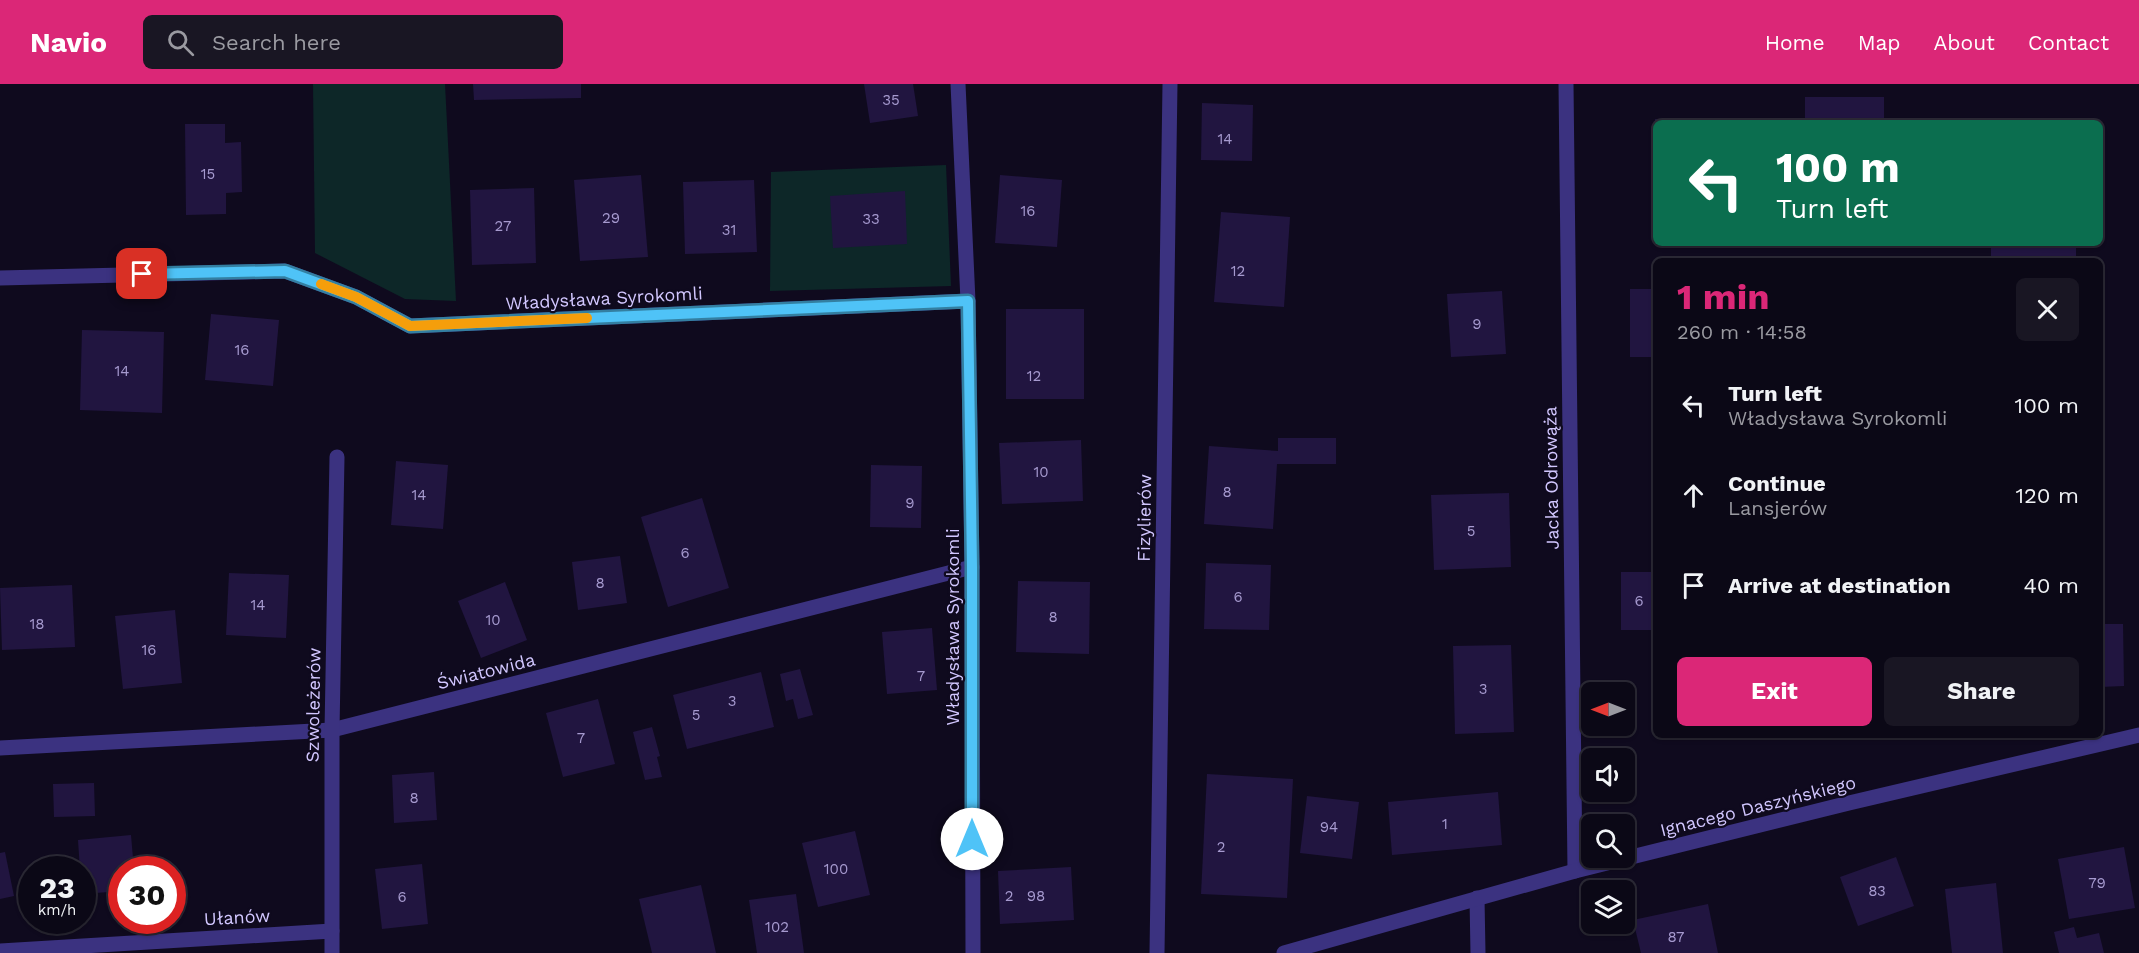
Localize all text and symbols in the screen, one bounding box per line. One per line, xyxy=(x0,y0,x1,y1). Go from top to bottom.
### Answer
search box xyxy=(143,15,563,69)
text: Navio xyxy=(30,26,107,59)
icon: search xyxy=(164,26,197,59)
text: Search here xyxy=(212,30,341,55)
text: Home xyxy=(1765,30,1825,55)
text: Map xyxy=(1858,30,1901,55)
text: About xyxy=(1934,30,1995,55)
text: Contact xyxy=(2028,30,2109,55)
house number: 35 xyxy=(882,91,900,109)
house number: 14 xyxy=(1217,130,1233,148)
text: 100 m xyxy=(1776,143,1900,192)
icon: left xyxy=(1677,144,1755,222)
house number: 15 xyxy=(201,165,215,183)
text: Turn left xyxy=(1776,193,1888,225)
house number: 16 xyxy=(1021,202,1035,220)
house number: 29 xyxy=(602,209,620,227)
house number: 33 xyxy=(862,210,880,228)
house number: 27 xyxy=(495,217,511,235)
house number: 31 xyxy=(722,221,736,239)
pin xyxy=(116,248,167,299)
icon: arrive xyxy=(125,257,158,290)
house number: 12 xyxy=(1231,262,1245,280)
text: 1 min xyxy=(1677,276,1769,318)
button: close xyxy=(2016,278,2079,341)
street label: Władysława Syrokomli xyxy=(505,282,703,314)
house number: 9 xyxy=(1472,315,1482,333)
text: 260 m · 14:58 xyxy=(1677,320,1807,344)
house number: 16 xyxy=(235,341,249,359)
house number: 14 xyxy=(114,362,130,380)
house number: 12 xyxy=(1027,367,1041,385)
text: Turn left xyxy=(1728,381,1822,406)
icon: left xyxy=(1677,389,1710,422)
text: 100 m xyxy=(2015,393,2079,418)
street label: Jacka Odrowąża xyxy=(1539,406,1563,550)
text: Władysława Syrokomli xyxy=(1728,406,1947,430)
house number: 10 xyxy=(1033,463,1049,481)
text: Continue xyxy=(1728,471,1826,496)
street label: Fizylierów xyxy=(1133,474,1155,562)
icon: ahead xyxy=(1677,479,1710,512)
house number: 8 xyxy=(1222,483,1232,501)
text: 120 m xyxy=(2015,483,2079,508)
house number: 14 xyxy=(411,486,427,504)
house number: 9 xyxy=(905,494,915,512)
text: Lansjerów xyxy=(1728,496,1827,520)
house number: 5 xyxy=(1467,522,1475,540)
street label: Władysława Syrokomli xyxy=(942,528,963,726)
house number: 6 xyxy=(680,544,690,562)
icon: arrive xyxy=(1677,569,1710,602)
text: Arrive at destination xyxy=(1728,573,1951,598)
text: 40 m xyxy=(2023,573,2079,598)
house number: 8 xyxy=(595,574,605,592)
house number: 6 xyxy=(1233,588,1243,606)
house number: 6 xyxy=(1634,592,1644,610)
house number: 14 xyxy=(250,596,266,614)
house number: 8 xyxy=(1048,608,1058,626)
house number: 10 xyxy=(485,611,501,629)
house number: 18 xyxy=(29,615,45,633)
house number: 16 xyxy=(142,641,156,659)
street label: Szwoleżerów xyxy=(301,647,325,763)
street label: Światowida xyxy=(435,649,537,693)
button: Exit xyxy=(1677,657,1872,726)
button: Share xyxy=(1884,657,2079,726)
house number: 7 xyxy=(917,667,925,685)
house number: 3 xyxy=(1479,680,1487,698)
north arrow xyxy=(1581,682,1635,736)
map controls xyxy=(1581,682,1635,934)
house number: 3 xyxy=(728,692,736,710)
house number: 5 xyxy=(692,706,700,724)
house number: 7 xyxy=(577,729,585,747)
button: sound xyxy=(1581,748,1635,802)
street label: Ignacego Daszyńskiego xyxy=(1658,772,1858,840)
house number: 8 xyxy=(409,789,419,807)
position arrow xyxy=(940,807,1004,871)
button: search xyxy=(1581,814,1635,868)
house number: 1 xyxy=(1442,815,1448,833)
house number: 94 xyxy=(1320,818,1338,836)
house number: 2 xyxy=(1217,838,1225,856)
speed limit sign: 30 xyxy=(108,856,186,934)
house number: 100 xyxy=(824,860,848,878)
text: 23 xyxy=(39,870,75,905)
house number: 79 xyxy=(2088,874,2106,892)
button: layers xyxy=(1581,880,1635,934)
house number: 83 xyxy=(1868,882,1886,900)
house number: 2 xyxy=(1005,887,1013,905)
house number: 98 xyxy=(1027,887,1045,905)
house number: 6 xyxy=(397,888,407,906)
text: km/h xyxy=(38,901,76,919)
street label: Ułanów xyxy=(203,905,271,929)
house number: 102 xyxy=(765,918,789,936)
house number: 87 xyxy=(1667,928,1685,946)

